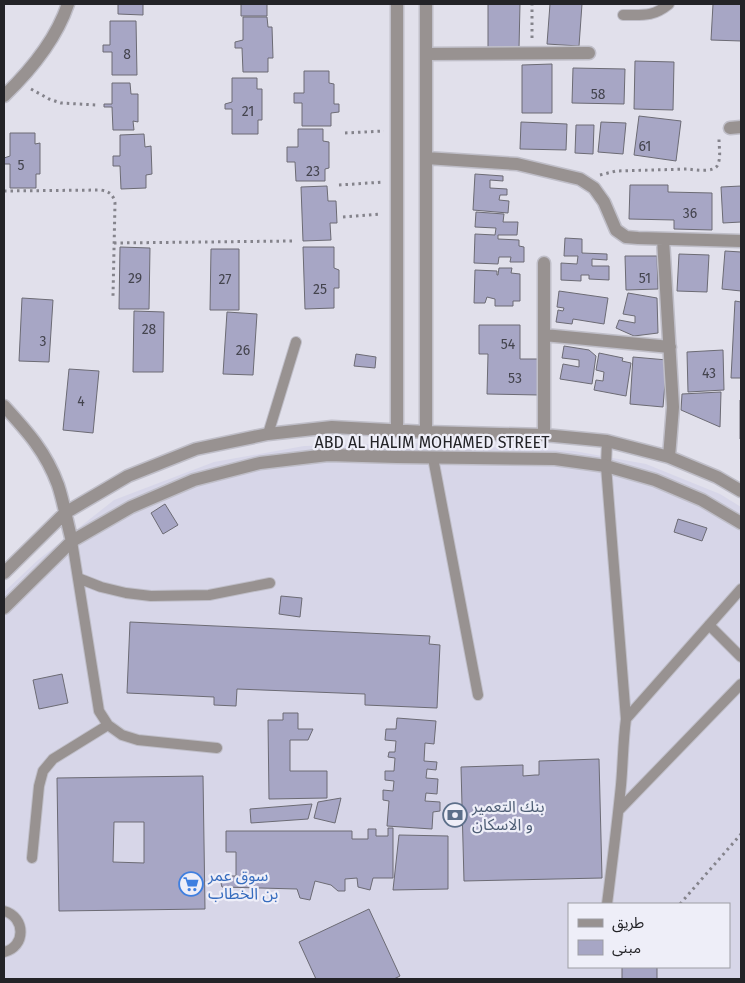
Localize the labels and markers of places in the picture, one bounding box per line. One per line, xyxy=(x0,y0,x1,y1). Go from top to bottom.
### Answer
place label: بنك التعمير و الاسكان xyxy=(471,797,545,834)
bank icon: بنك التعمير و الاسكان xyxy=(442,802,468,828)
place label: سوق عمر بن الخطاب xyxy=(207,866,278,903)
supermarket icon: سوق عمر بن الخطاب xyxy=(178,871,204,897)

